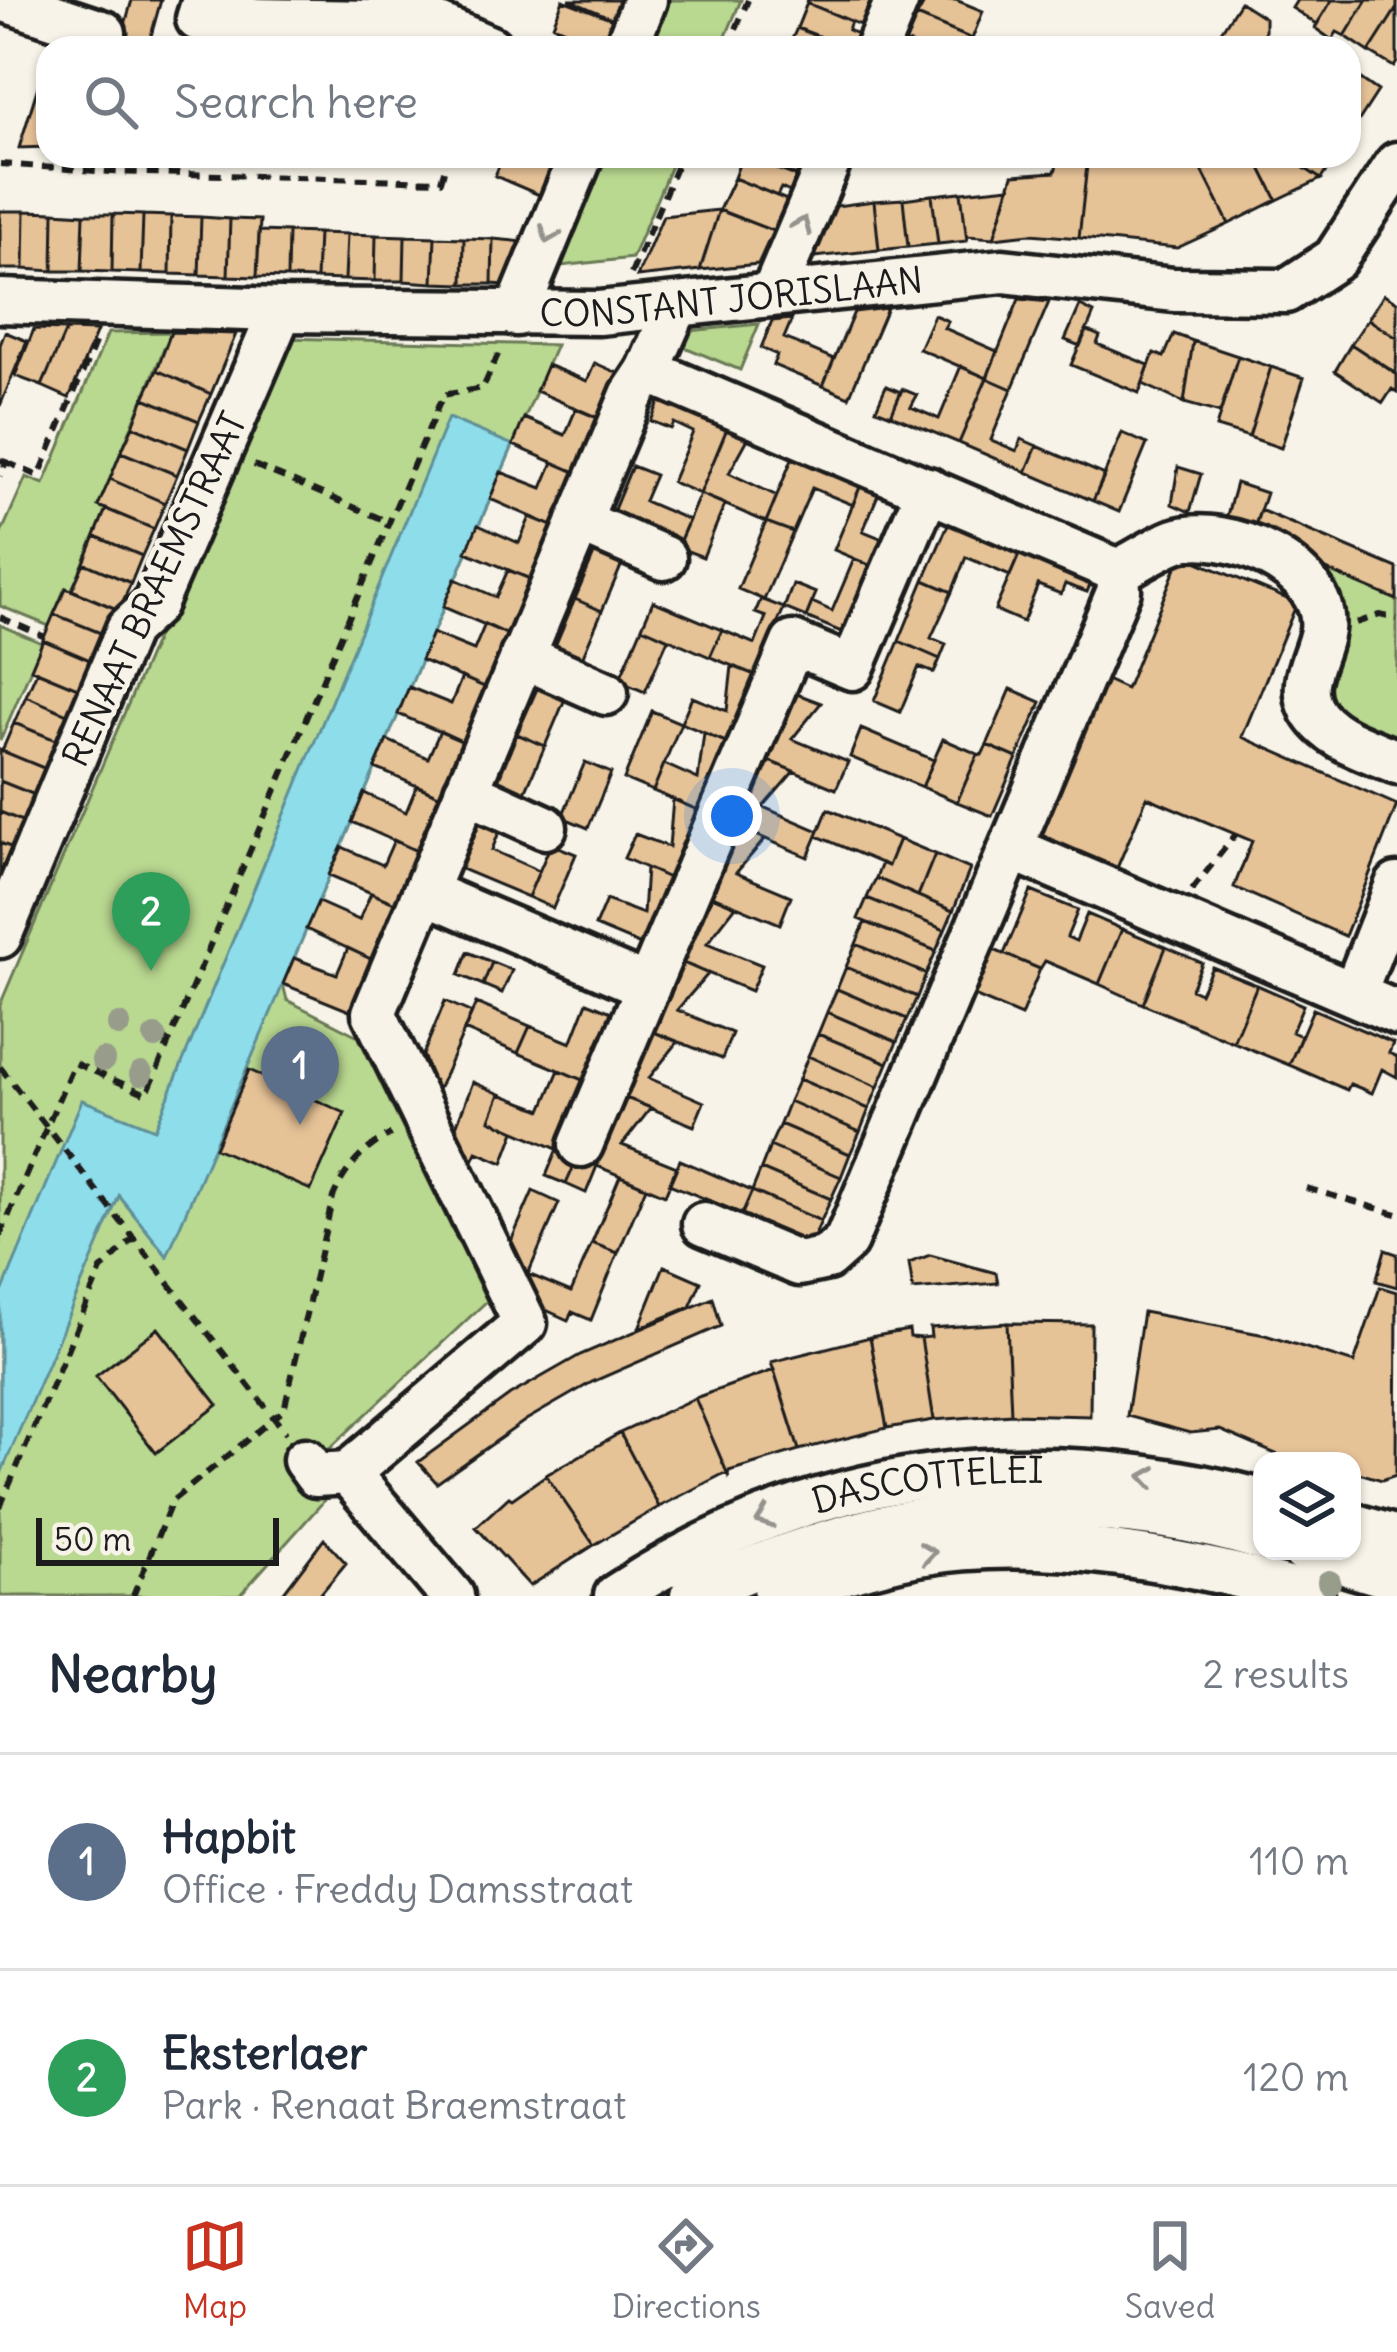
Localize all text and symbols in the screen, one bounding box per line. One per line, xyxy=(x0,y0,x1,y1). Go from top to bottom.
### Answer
search box xyxy=(36,36,1361,168)
icon: search xyxy=(78,69,144,135)
text: Search here xyxy=(174,74,418,130)
one-way arrow xyxy=(788,216,812,237)
one-way arrow xyxy=(539,223,563,244)
street label: CONSTANT JORISLAAN xyxy=(539,257,925,337)
street label: RENAAT BRAEMSTRAAT xyxy=(53,405,256,774)
your location xyxy=(702,786,762,846)
pin: 2 xyxy=(112,872,190,971)
pin: 1 xyxy=(261,1026,339,1125)
street label: DASCOTTELEI xyxy=(807,1448,1044,1524)
map controls xyxy=(1253,1452,1361,1560)
button: layers xyxy=(1253,1452,1361,1560)
one-way arrow xyxy=(1138,1465,1157,1491)
one-way arrow xyxy=(755,1505,776,1530)
scale bar xyxy=(36,1512,279,1565)
text: 50 m xyxy=(54,1518,131,1560)
one-way arrow xyxy=(918,1542,938,1567)
text: Nearby xyxy=(48,1642,217,1706)
text: 2 results xyxy=(1202,1650,1349,1699)
text: Hapbit xyxy=(162,1809,296,1865)
text: 1 xyxy=(79,1837,95,1886)
text: 110 m xyxy=(1249,1837,1349,1886)
text: Office · Freddy Damsstraat xyxy=(162,1865,633,1914)
text: Eksterlaer xyxy=(162,2025,367,2081)
text: 2 xyxy=(76,2053,98,2102)
text: 120 m xyxy=(1243,2053,1349,2102)
text: Park · Renaat Braemstraat xyxy=(162,2081,626,2130)
tab: Map xyxy=(182,2213,248,2327)
tab: Directions xyxy=(612,2213,761,2327)
tab: Saved xyxy=(1125,2213,1215,2327)

